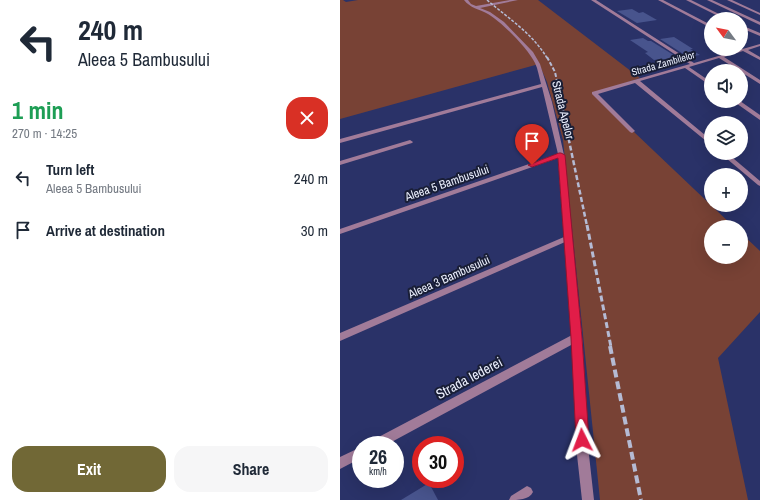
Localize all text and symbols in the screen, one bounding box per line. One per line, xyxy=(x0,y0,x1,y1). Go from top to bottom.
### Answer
text: 240 m xyxy=(78,11,143,49)
north arrow xyxy=(704,12,748,56)
map controls xyxy=(704,12,748,264)
icon: left xyxy=(12,16,64,68)
text: Aleea 5 Bambusului xyxy=(78,47,210,72)
street label: Strada Zambilelor xyxy=(630,48,697,79)
button: sound xyxy=(704,64,748,108)
street label: Strada Apelor xyxy=(548,79,578,142)
text: 1 min xyxy=(12,94,63,126)
button: close xyxy=(286,97,328,139)
button: layers xyxy=(704,116,748,160)
pin xyxy=(515,124,549,165)
text: 270 m · 14:25 xyxy=(12,125,77,142)
icon: arrive xyxy=(521,130,543,152)
text: Turn left xyxy=(46,159,94,180)
street label: Aleea 5 Bambusului xyxy=(402,161,491,205)
icon: left xyxy=(12,167,34,189)
text: 240 m xyxy=(294,168,328,189)
button: + xyxy=(704,168,748,212)
text: Aleea 5 Bambusului xyxy=(46,180,141,197)
icon: arrive xyxy=(12,219,34,241)
text: Arrive at destination xyxy=(46,220,165,241)
text: 30 m xyxy=(301,220,328,241)
button: − xyxy=(704,220,748,264)
street label: Aleea 3 Bambusului xyxy=(405,252,492,303)
street label: Strada Iederei xyxy=(433,353,505,403)
position arrow xyxy=(561,419,603,461)
speed limit sign: 30 xyxy=(412,436,464,488)
text: 26 xyxy=(369,443,387,470)
button: Exit xyxy=(12,446,166,492)
button: Share xyxy=(174,446,328,492)
text: km/h xyxy=(369,465,387,478)

